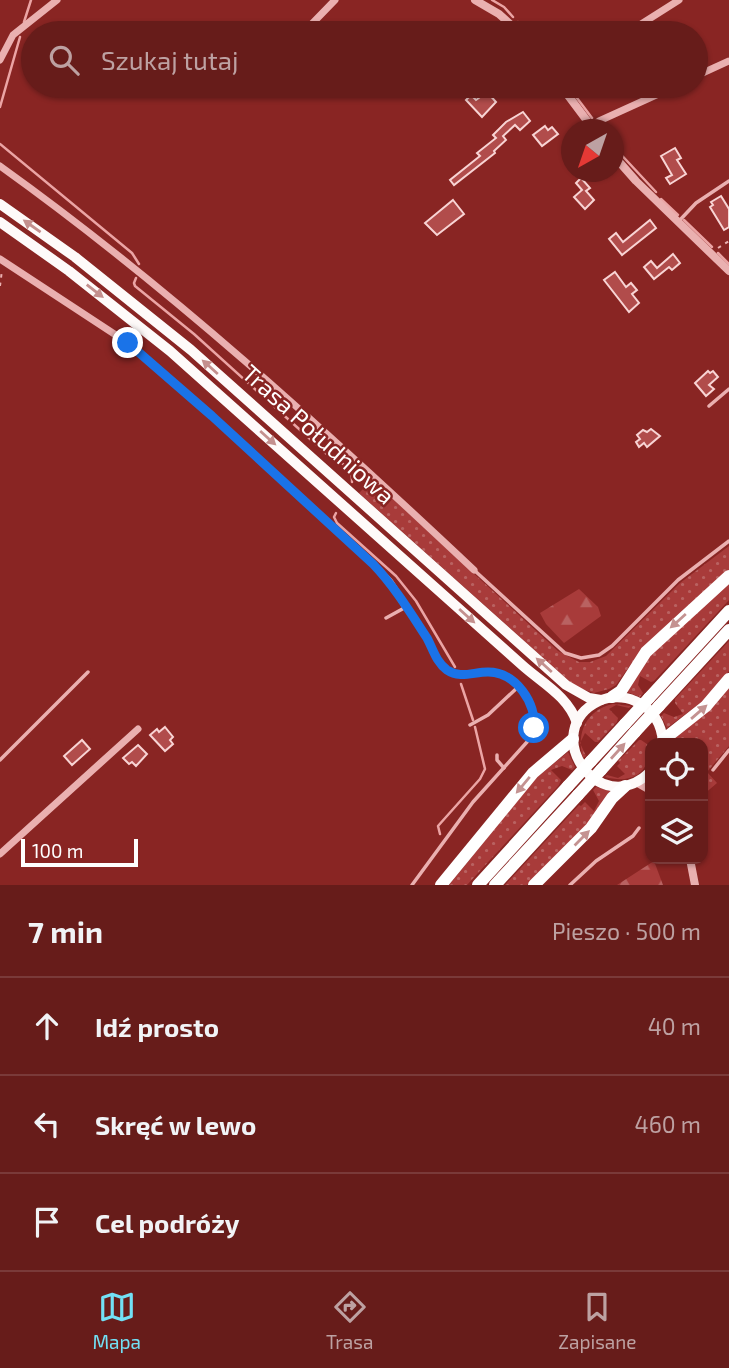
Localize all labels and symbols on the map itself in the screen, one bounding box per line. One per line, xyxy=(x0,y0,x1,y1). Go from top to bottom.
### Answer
north arrow xyxy=(561,119,624,182)
one-way arrow xyxy=(23,219,41,233)
one-way arrow xyxy=(86,283,104,297)
route end xyxy=(112,327,143,358)
street label: Trasa Południowa xyxy=(237,358,401,510)
one-way arrow xyxy=(201,359,219,375)
one-way arrow xyxy=(259,430,276,446)
one-way arrow xyxy=(458,607,475,623)
one-way arrow xyxy=(670,613,687,629)
one-way arrow xyxy=(536,658,553,674)
one-way arrow xyxy=(690,705,707,720)
route start xyxy=(518,712,549,743)
one-way arrow xyxy=(610,742,626,760)
one-way arrow xyxy=(516,775,531,793)
one-way arrow xyxy=(574,829,591,846)
scale bar xyxy=(21,836,138,868)

